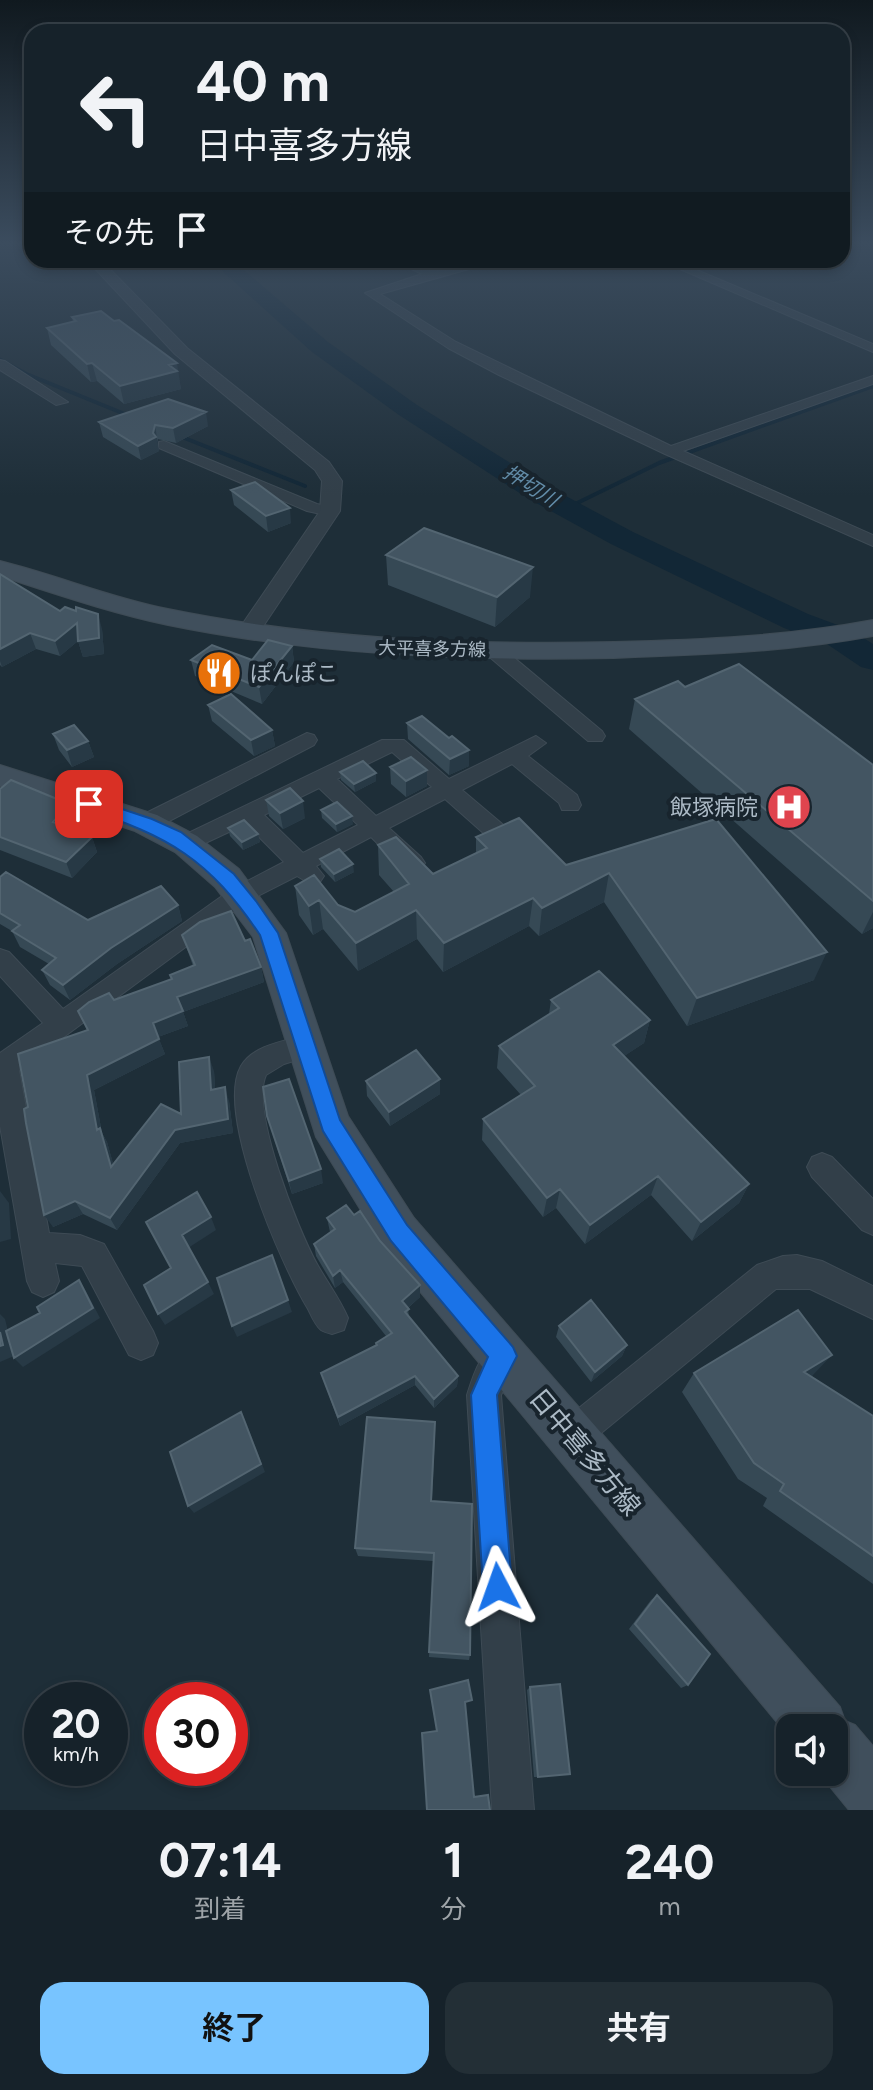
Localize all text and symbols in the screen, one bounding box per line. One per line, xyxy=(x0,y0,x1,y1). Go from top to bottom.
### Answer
text: 40 m xyxy=(196,48,330,115)
icon: left xyxy=(64,56,168,160)
text: 日中喜多方線 xyxy=(196,124,412,167)
icon: arrive xyxy=(170,208,214,252)
text: その先 xyxy=(64,214,154,251)
water label: 押切川 xyxy=(499,460,564,513)
street label: 大平喜多方線 xyxy=(378,637,486,661)
restaurant icon: ぽんぽこ xyxy=(195,649,243,697)
place label: ぽんぽこ xyxy=(250,660,338,687)
pin xyxy=(55,770,123,838)
icon: arrive xyxy=(67,782,111,826)
hospital icon: 飯塚病院 xyxy=(765,783,813,831)
place label: 飯塚病院 xyxy=(670,794,758,821)
street label: 日中喜多方線 xyxy=(523,1382,647,1522)
position arrow xyxy=(456,1545,540,1629)
speed limit sign: 30 xyxy=(144,1682,248,1786)
text: 20 xyxy=(51,1700,101,1748)
map controls xyxy=(776,1714,848,1786)
button: sound xyxy=(776,1714,848,1786)
text: km/h xyxy=(53,1742,99,1766)
text: 07:14 xyxy=(159,1831,282,1889)
text: 1 xyxy=(443,1831,463,1889)
text: 240 xyxy=(625,1833,714,1891)
text: m xyxy=(659,1890,681,1922)
text: 到着 xyxy=(194,1893,246,1925)
text: 分 xyxy=(440,1893,466,1925)
button: 終了 xyxy=(40,1982,429,2074)
button: 共有 xyxy=(445,1982,833,2074)

